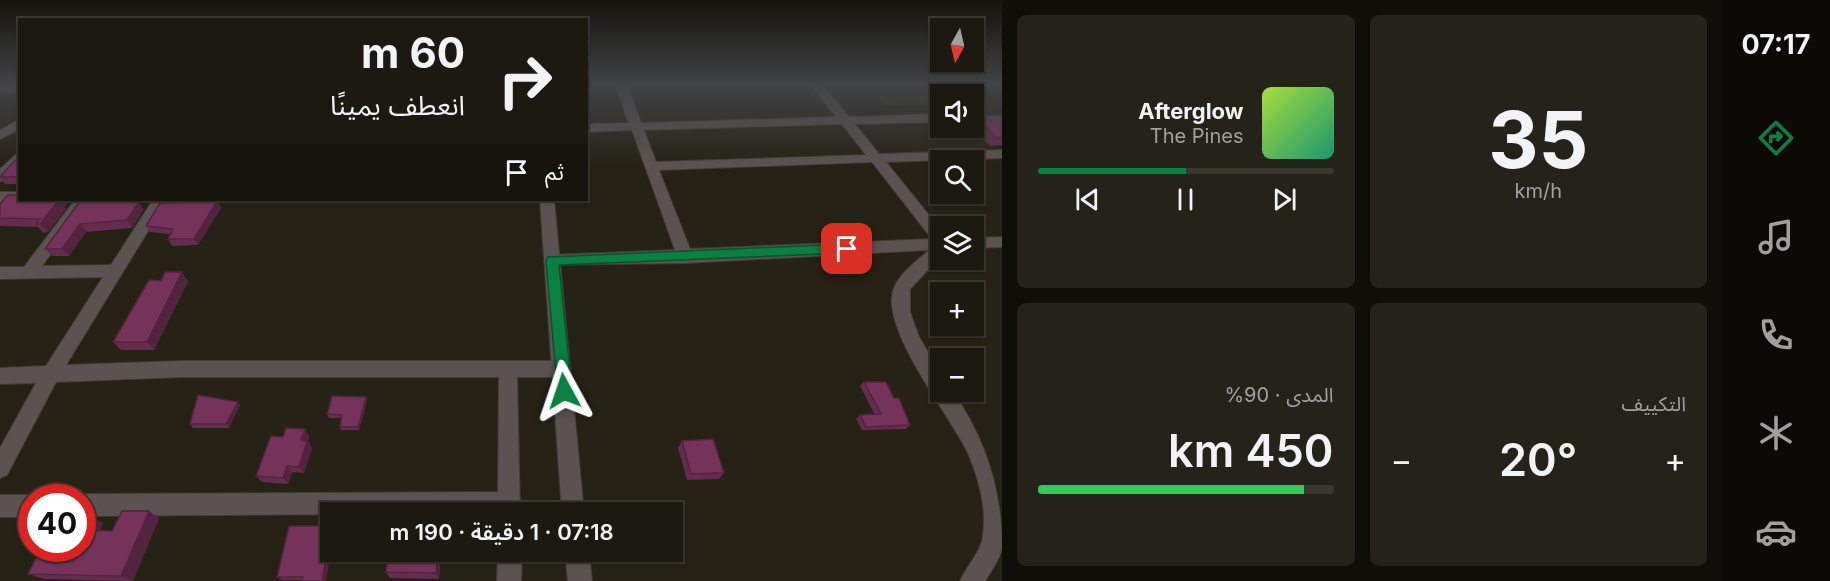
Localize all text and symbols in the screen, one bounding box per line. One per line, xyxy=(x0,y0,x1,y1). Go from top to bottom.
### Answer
north arrow xyxy=(930,18,984,72)
map controls xyxy=(930,18,984,402)
text: 60 m xyxy=(361,27,465,78)
text: 07:17 xyxy=(1742,28,1810,61)
icon: right xyxy=(486,42,564,120)
button: sound xyxy=(930,84,984,138)
text: انعطف يمينًا xyxy=(330,89,465,122)
text: 35 xyxy=(1488,92,1588,187)
text: Afterglow xyxy=(1138,98,1244,124)
icon: directions xyxy=(1755,117,1797,159)
text: The Pines xyxy=(1150,124,1244,148)
button: search xyxy=(930,150,984,204)
icon: arrive xyxy=(500,156,533,189)
text: ثم xyxy=(545,159,564,185)
text: km/h xyxy=(1514,179,1562,203)
icon: previous xyxy=(1071,183,1104,216)
icon: pause xyxy=(1169,183,1202,216)
icon: next xyxy=(1268,183,1301,216)
button: layers xyxy=(930,216,984,270)
icon: music xyxy=(1755,216,1797,258)
pin xyxy=(821,223,872,274)
icon: arrive xyxy=(830,232,863,265)
button: + xyxy=(930,282,984,336)
icon: phone xyxy=(1755,314,1797,356)
button: − xyxy=(930,348,984,402)
position arrow xyxy=(532,359,596,423)
text: المدى · 90% xyxy=(1224,383,1334,407)
text: التكييف xyxy=(1622,392,1686,416)
icon: climate xyxy=(1755,412,1797,454)
text: 450 km xyxy=(1168,423,1334,478)
text: 20° xyxy=(1499,432,1577,487)
text: − xyxy=(1391,440,1412,480)
text: + xyxy=(1664,440,1686,480)
speed limit sign: 40 xyxy=(18,484,96,562)
icon: car xyxy=(1755,511,1797,553)
text: 07:18 · 1 دقيقة · 190 m xyxy=(389,519,614,545)

